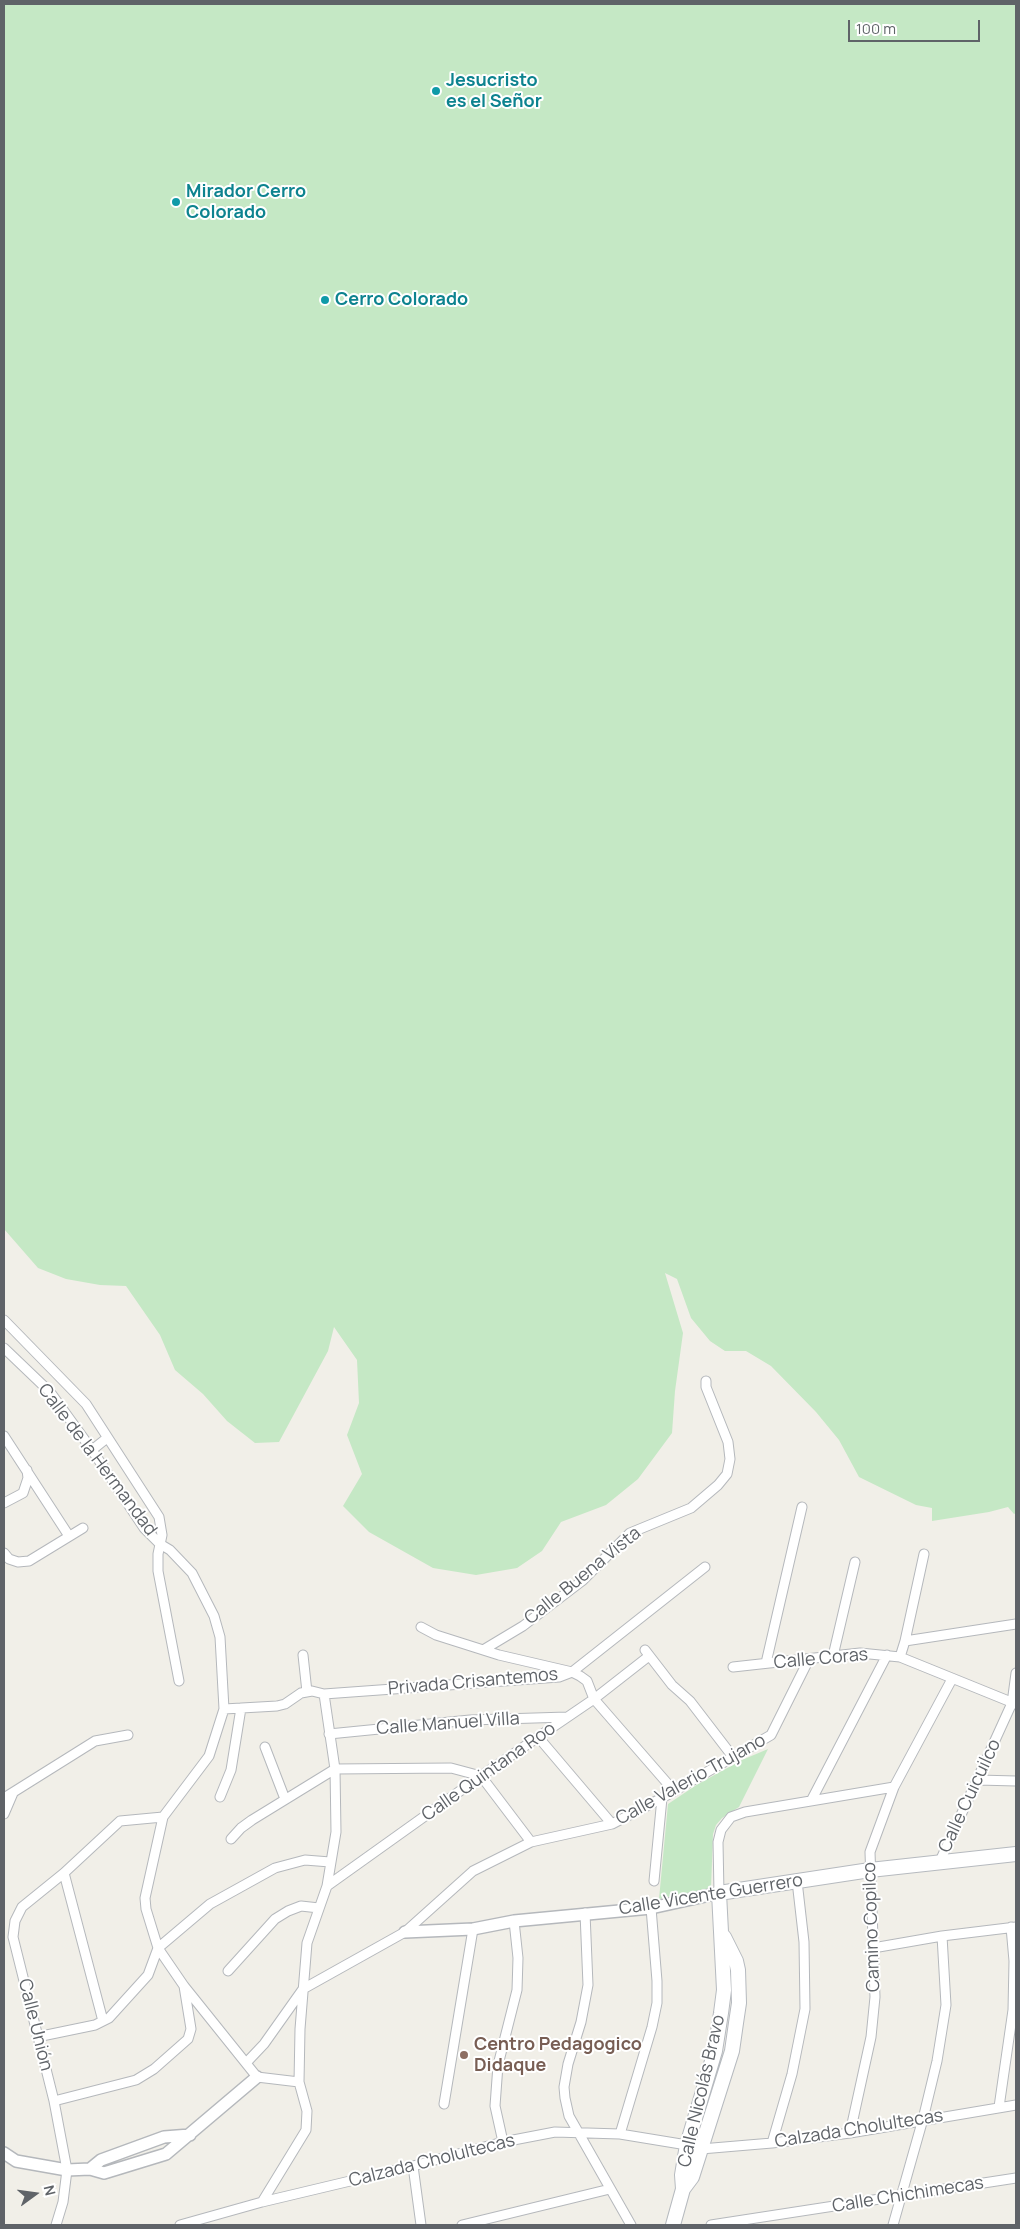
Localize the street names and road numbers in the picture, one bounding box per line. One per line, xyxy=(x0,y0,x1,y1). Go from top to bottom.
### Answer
street label: Calle de la Hermandad xyxy=(33,1380,161,1540)
street label: Calle Buena Vista xyxy=(521,1523,645,1629)
street label: Calle Coras xyxy=(773,1644,869,1674)
street label: Privada Crisantemos xyxy=(387,1664,559,1700)
street label: Calle Manuel Villa xyxy=(376,1708,520,1740)
street label: Calle Quintana Roo xyxy=(418,1718,560,1826)
street label: Calle Valerio Trujano xyxy=(612,1730,770,1830)
street label: Calle Cuicuilco xyxy=(934,1736,1006,1856)
street label: Camino Copilco xyxy=(859,1862,885,1992)
street label: Calle Vicente Guerrero xyxy=(618,1870,804,1920)
street label: Calle Unión xyxy=(13,1977,57,2073)
street label: Calle Nicolás Bravo xyxy=(674,2013,730,2169)
street label: Calzada Cholultecas xyxy=(773,2105,945,2153)
street label: Calzada Cholultecas xyxy=(347,2130,517,2192)
street label: Calle Chichimecas xyxy=(831,2172,985,2218)

